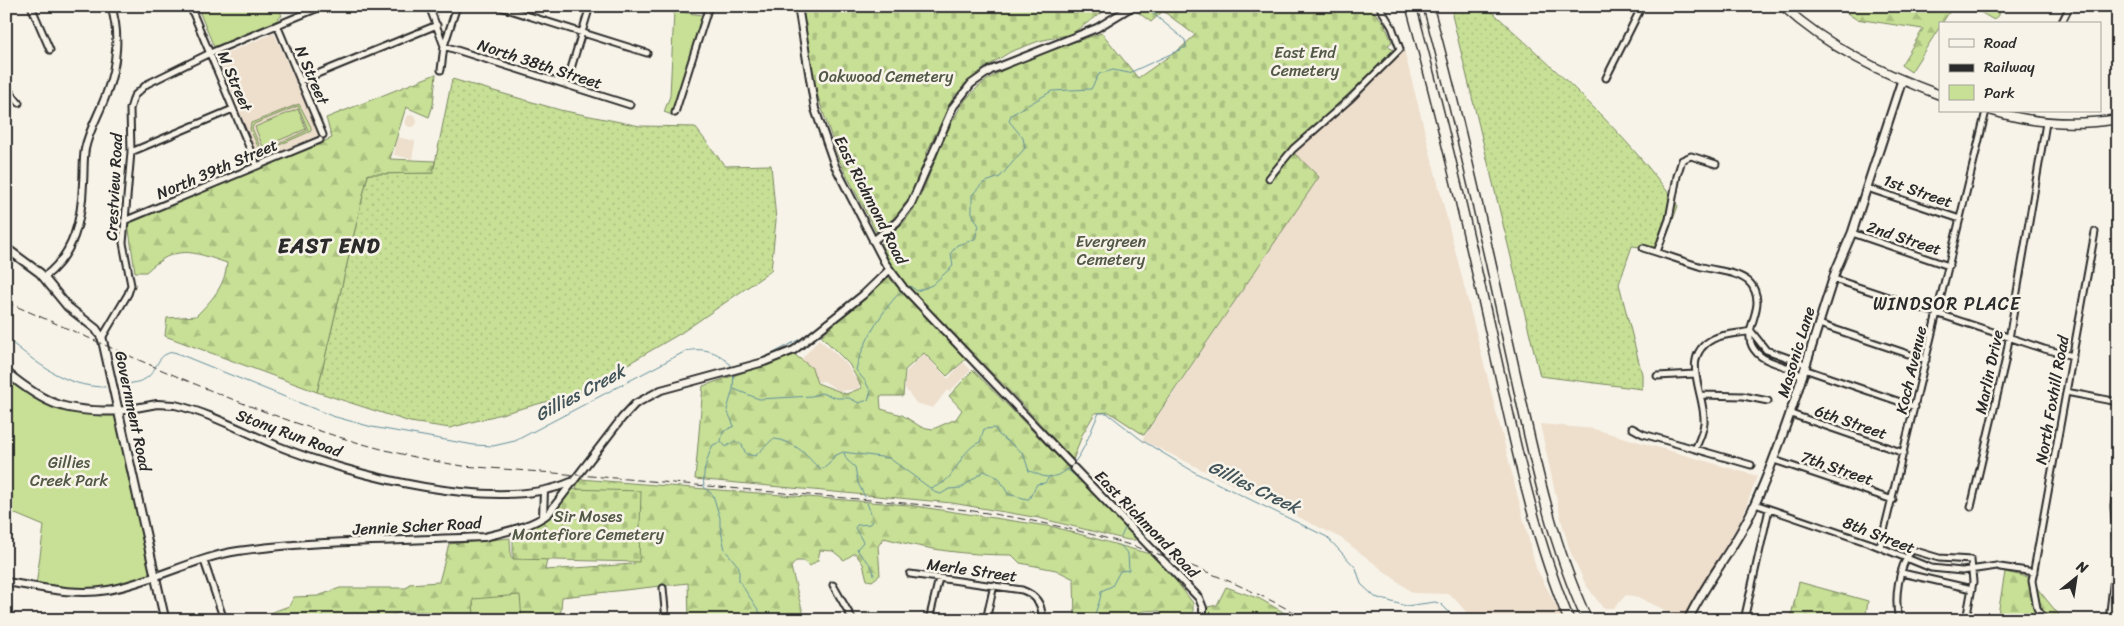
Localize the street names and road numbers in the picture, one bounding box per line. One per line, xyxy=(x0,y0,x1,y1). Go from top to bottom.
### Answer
street label: North 38th Street xyxy=(474,30,606,98)
street label: N Street xyxy=(287,41,338,110)
street label: M Street xyxy=(209,46,261,116)
street label: North 39th Street xyxy=(152,130,282,208)
street label: East Richmond Road xyxy=(826,130,917,271)
street label: Crestview Road xyxy=(97,131,131,242)
street label: 1st Street xyxy=(1879,166,1957,216)
street label: 2nd Street xyxy=(1863,212,1945,264)
street label: Masonic Lane xyxy=(1768,303,1824,401)
street label: Koch Avenue xyxy=(1887,323,1935,417)
street label: Marlin Drive xyxy=(1966,327,2012,417)
street label: North Foxhill Road xyxy=(2026,332,2078,467)
street label: Government Road xyxy=(106,348,160,475)
street label: 6th Street xyxy=(1811,396,1891,448)
street label: Stony Run Road xyxy=(232,400,348,466)
street label: 7th Street xyxy=(1797,442,1877,494)
street label: East Richmond Road xyxy=(1087,463,1208,586)
street label: Jennie Scher Road xyxy=(351,508,484,544)
street label: 8th Street xyxy=(1838,508,1920,562)
street label: Merle Street xyxy=(925,549,1019,591)

